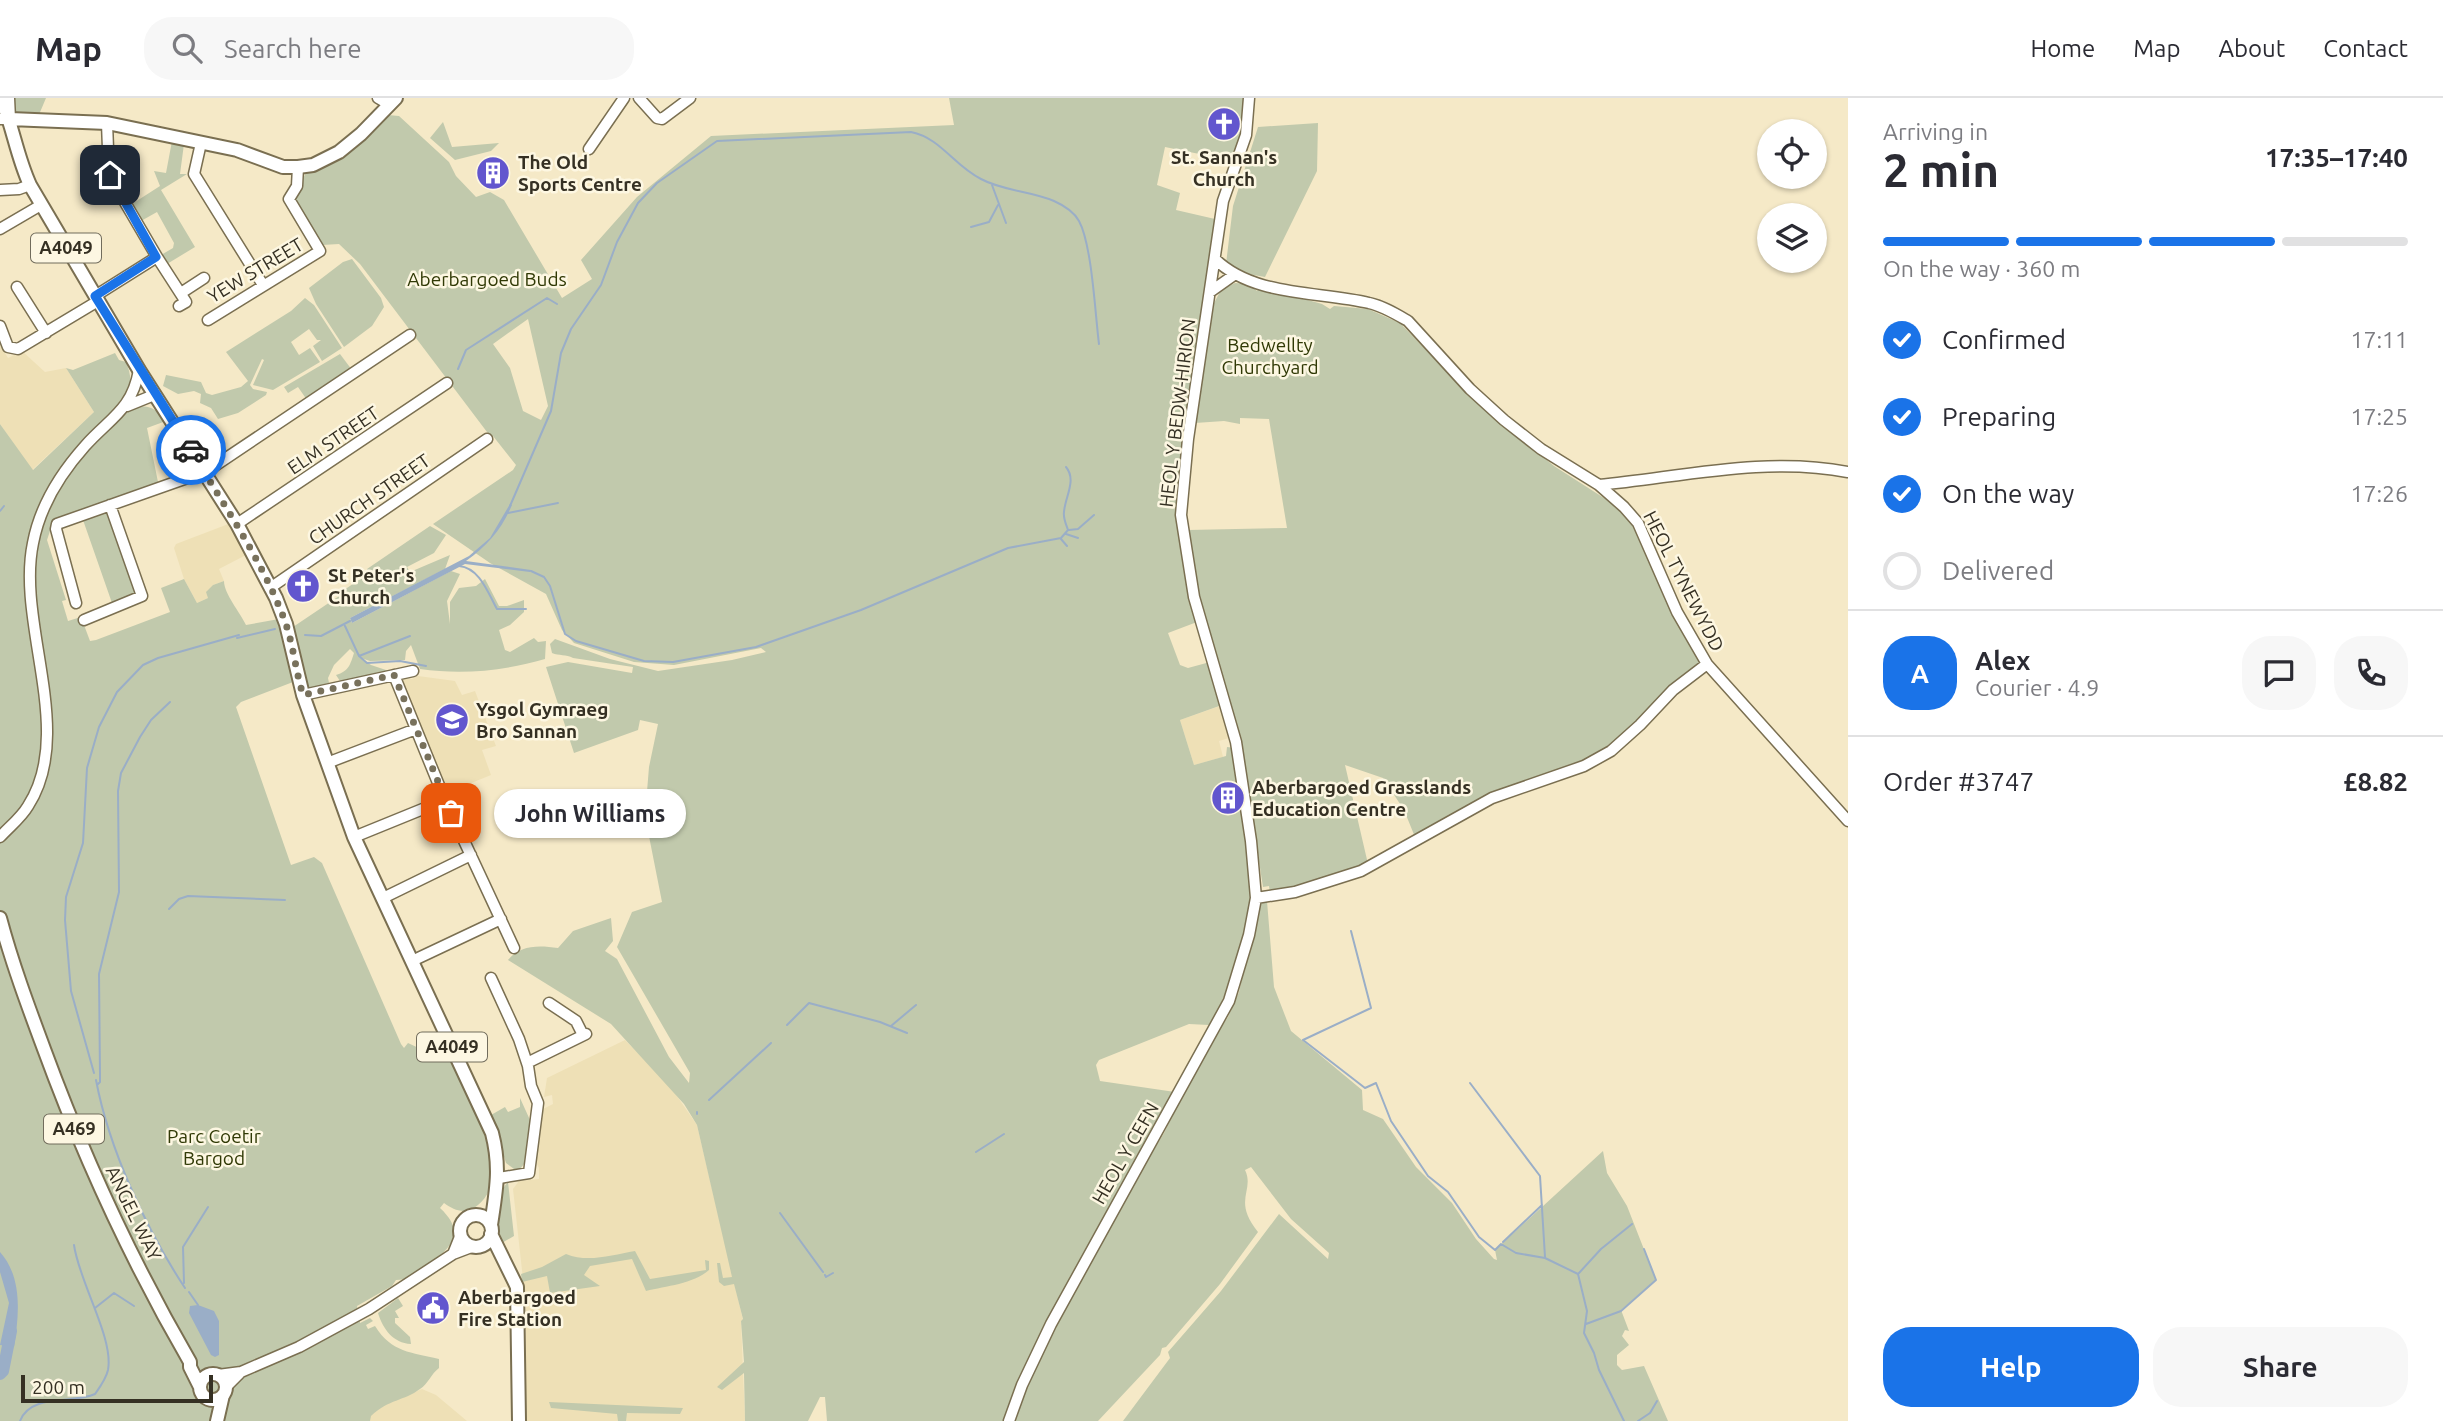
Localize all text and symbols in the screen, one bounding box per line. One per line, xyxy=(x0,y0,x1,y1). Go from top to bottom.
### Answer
search box xyxy=(144,17,634,80)
icon: search xyxy=(168,29,206,67)
text: Map xyxy=(35,30,102,67)
text: Search here xyxy=(224,34,362,63)
text: Home xyxy=(2030,35,2095,62)
text: Map xyxy=(2133,35,2180,62)
text: About xyxy=(2218,35,2285,62)
text: Contact xyxy=(2323,35,2408,62)
church icon: St. Sannan's Church xyxy=(1205,105,1243,143)
map controls xyxy=(1757,119,1827,273)
button: locate xyxy=(1757,119,1827,189)
text: Arriving in xyxy=(1883,119,1988,144)
text: 17:35–17:40 xyxy=(2265,143,2408,172)
text: 2 min xyxy=(1883,144,1999,196)
pin xyxy=(80,145,140,205)
place label: St. Sannan's Church xyxy=(1171,146,1277,190)
place label: The Old Sports Centre xyxy=(518,151,642,195)
building icon: The Old Sports Centre xyxy=(474,154,512,192)
icon: home xyxy=(91,156,129,194)
button: layers xyxy=(1757,203,1827,273)
road number: A4049 xyxy=(31,233,101,262)
street label: YEW STREET xyxy=(203,233,307,307)
text: On the way · 360 m xyxy=(1883,256,2080,281)
park label: Aberbargoed Buds xyxy=(407,268,567,290)
street label: HEOL Y BEDW-HIRION xyxy=(1155,317,1199,509)
icon: check xyxy=(1883,321,1921,359)
text: Confirmed xyxy=(1942,325,2066,354)
text: 17:11 xyxy=(2350,327,2408,352)
park label: Bedwellty Churchyard xyxy=(1221,334,1319,378)
icon: check xyxy=(1883,398,1921,436)
street label: ELM STREET xyxy=(283,401,383,479)
text: Preparing xyxy=(1942,402,2056,431)
text: 17:25 xyxy=(2350,404,2408,429)
courier xyxy=(156,415,226,485)
icon: car xyxy=(172,431,210,469)
street label: CHURCH STREET xyxy=(304,449,434,549)
icon: check xyxy=(1883,475,1921,513)
text: On the way xyxy=(1942,479,2074,508)
text: 17:26 xyxy=(2350,481,2408,506)
street label: HEOL TYNEWYDD xyxy=(1639,507,1729,655)
text: Delivered xyxy=(1942,556,2054,585)
place label: St Peter's Church xyxy=(328,564,414,608)
church icon: St Peter's Church xyxy=(284,567,322,605)
button: chat xyxy=(2242,636,2316,710)
button: phone xyxy=(2334,636,2408,710)
text: Alex xyxy=(1975,646,2030,675)
text: A xyxy=(1911,659,1929,688)
text: Courier · 4.9 xyxy=(1975,675,2099,700)
place label: Ysgol Gymraeg Bro Sannan xyxy=(476,698,609,742)
school or university icon: Ysgol Gymraeg Bro Sannan xyxy=(433,701,471,739)
text: Order #3747 xyxy=(1883,767,2034,796)
text: £8.82 xyxy=(2343,767,2408,796)
place label: Aberbargoed Grasslands Education Centre xyxy=(1252,776,1471,820)
building icon: Aberbargoed Grasslands Education Centre xyxy=(1209,779,1247,817)
pin xyxy=(421,783,481,843)
callout: John Williams xyxy=(493,788,686,838)
icon: bag xyxy=(432,794,470,832)
text: John Williams xyxy=(515,801,665,826)
road number: A4049 xyxy=(417,1032,487,1062)
street label: HEOL Y CEFN xyxy=(1087,1098,1163,1208)
road number: A469 xyxy=(44,1114,104,1144)
park label: Parc Coetir Bargod xyxy=(167,1125,261,1169)
street label: ANGEL WAY xyxy=(102,1162,166,1264)
place label: Aberbargoed Fire Station xyxy=(458,1286,576,1330)
public building icon: Aberbargoed Fire Station xyxy=(414,1289,452,1327)
button: Help xyxy=(1883,1327,2139,1407)
button: Share xyxy=(2153,1327,2408,1407)
scale bar xyxy=(21,1372,214,1404)
text: 200 m xyxy=(32,1376,85,1398)

